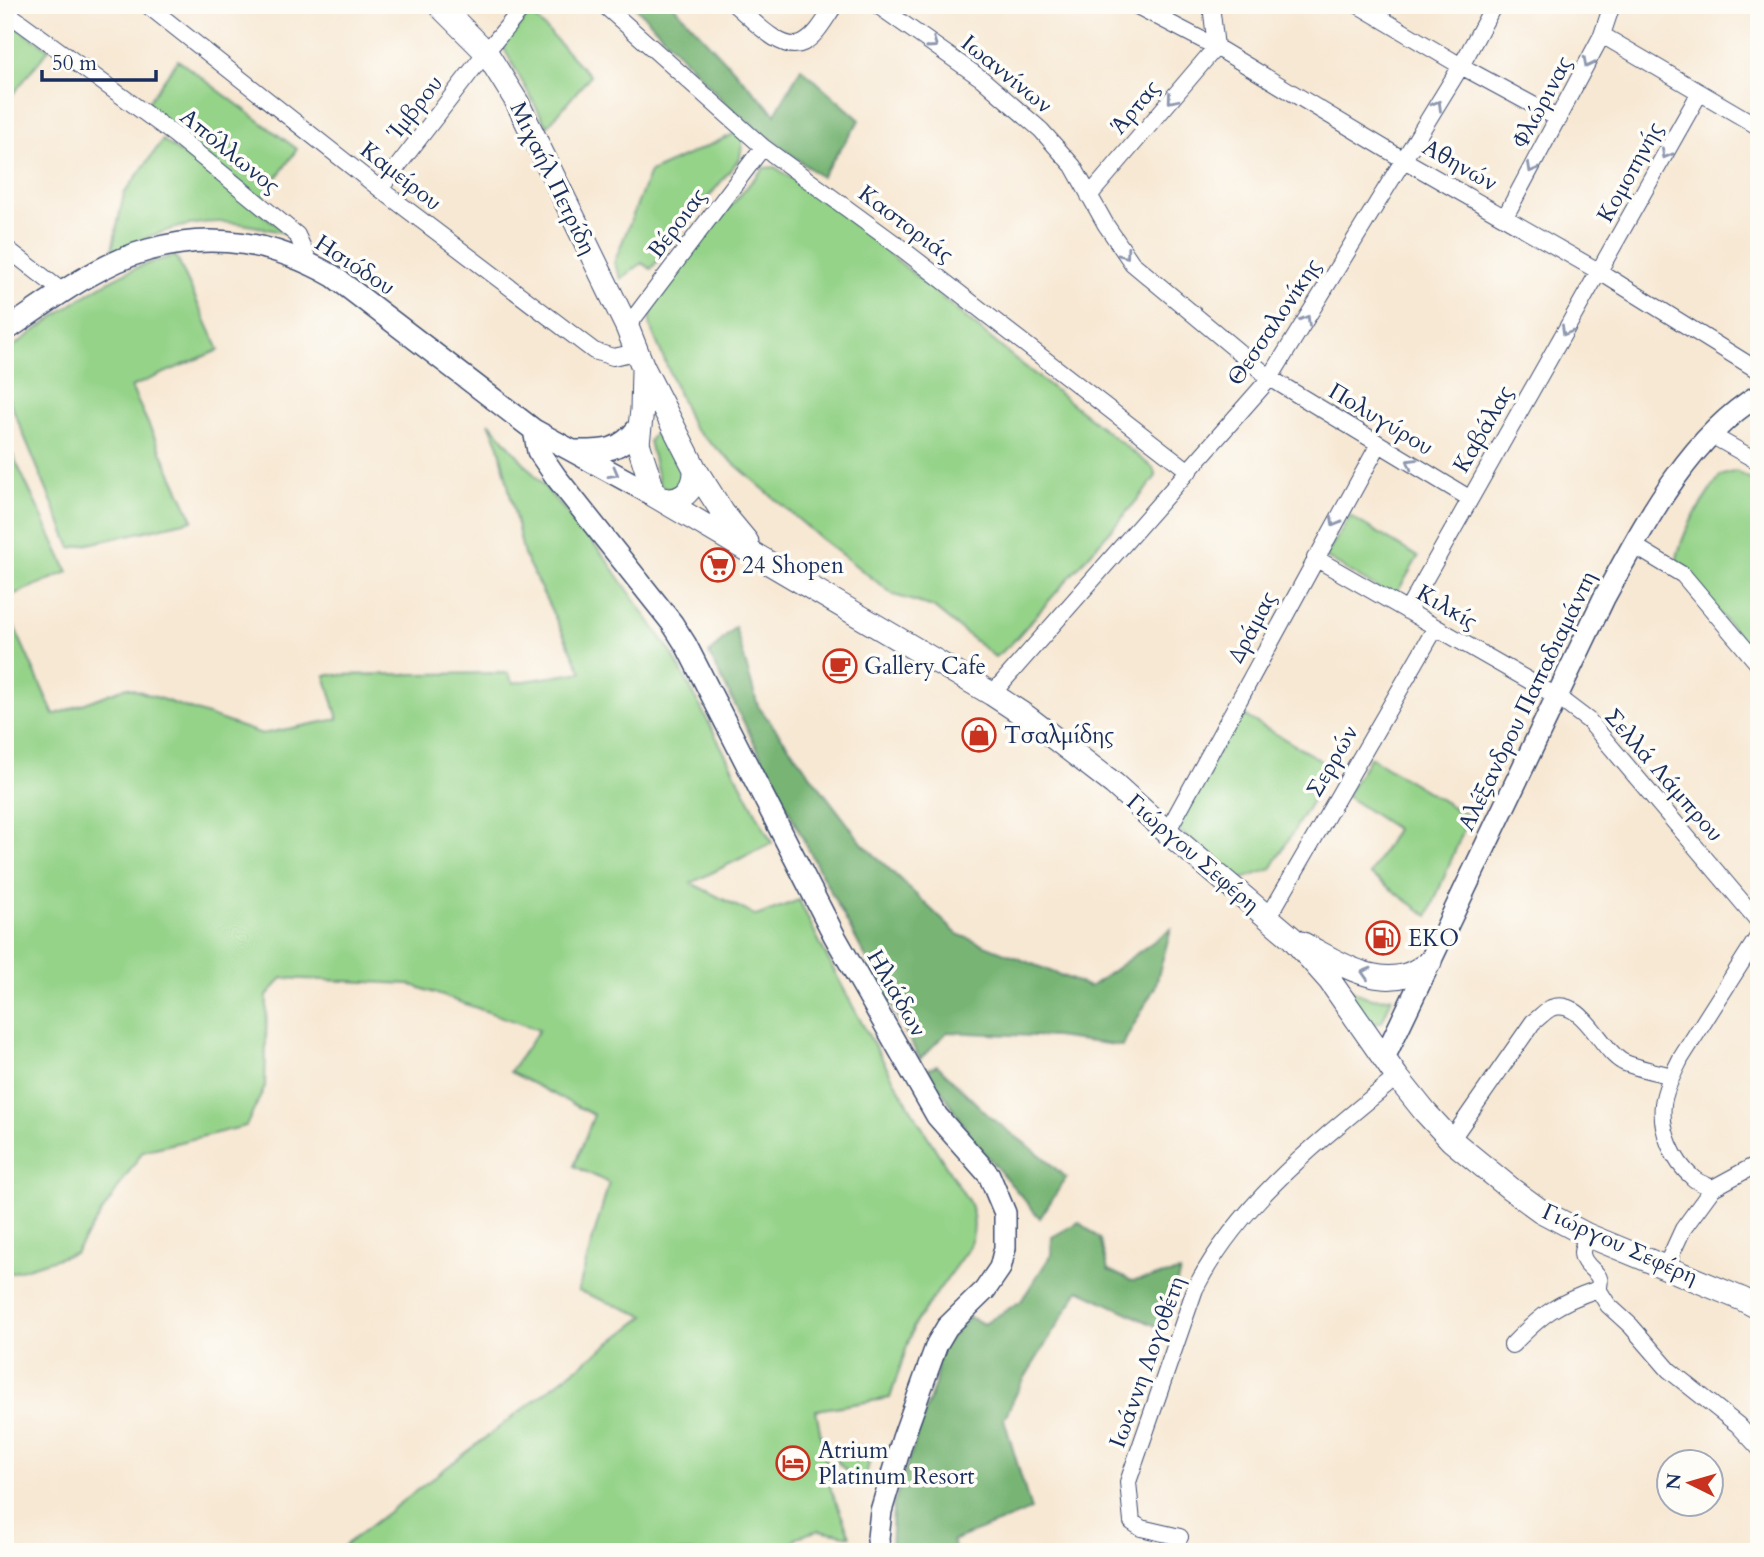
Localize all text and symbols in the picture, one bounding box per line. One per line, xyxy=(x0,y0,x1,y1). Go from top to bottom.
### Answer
street label: Ιωαννίνων xyxy=(955,28,1059,120)
one-way arrow xyxy=(925,36,938,48)
scale bar xyxy=(42,38,156,82)
text: 50 m xyxy=(52,49,97,78)
street label: Φλώρινας xyxy=(1505,50,1579,153)
one-way arrow xyxy=(1583,56,1596,69)
street label: Ίμβρου xyxy=(380,69,450,146)
street label: Άρτας xyxy=(1103,73,1167,141)
one-way arrow xyxy=(1168,91,1180,104)
street label: Μιχαήλ Πετρίδη xyxy=(503,97,603,259)
one-way arrow xyxy=(1429,99,1442,112)
street label: Απόλλωνος xyxy=(173,101,287,201)
street label: Κομοτηνής xyxy=(1590,116,1670,228)
street label: Αθηνών xyxy=(1417,132,1503,198)
street label: Καμείρου xyxy=(354,134,448,218)
one-way arrow xyxy=(1661,146,1674,159)
one-way arrow xyxy=(1527,161,1540,173)
street label: Καστοριάς xyxy=(852,178,960,270)
street label: Βέροιας xyxy=(640,181,714,264)
street label: Ησιόδου xyxy=(309,228,401,302)
one-way arrow xyxy=(1117,246,1130,259)
street label: Θεσσαλονίκης xyxy=(1220,252,1328,392)
one-way arrow xyxy=(1297,314,1310,327)
one-way arrow xyxy=(1561,323,1574,336)
street label: Πολυγύρου xyxy=(1323,376,1439,462)
street label: Καβάλας xyxy=(1446,380,1520,478)
one-way arrow xyxy=(1405,458,1418,471)
one-way arrow xyxy=(607,465,620,478)
one-way arrow xyxy=(1330,515,1343,528)
supermarket icon: 24 Shopen xyxy=(699,546,737,584)
place label: 24 Shopen xyxy=(742,550,844,581)
street label: Αλέξανδρου Παπαδιαμάντη xyxy=(1451,566,1603,836)
street label: Κιλκίς xyxy=(1411,577,1483,637)
street label: Δράμας xyxy=(1220,586,1284,668)
cafe icon: Gallery Cafe xyxy=(821,647,859,685)
place label: Gallery Cafe xyxy=(864,651,986,682)
street label: Σελλά Λάμπρου xyxy=(1598,702,1730,848)
shop icon: Τσαλμίδης xyxy=(960,716,998,754)
street label: Σερρών xyxy=(1299,719,1365,803)
place label: Τσαλμίδης xyxy=(1004,720,1114,751)
street label: Γιώργου Σεφέρη xyxy=(1120,787,1266,919)
fuel station icon: EKO xyxy=(1364,919,1402,957)
place label: EKO xyxy=(1408,923,1459,954)
street label: Ηλιάδων xyxy=(860,944,934,1042)
one-way arrow xyxy=(1361,966,1373,981)
street label: Γιώργου Σεφέρη xyxy=(1538,1196,1702,1292)
street label: Ιωάννη Λογοθέτη xyxy=(1102,1272,1192,1452)
place label: Atrium Platinum Resort xyxy=(818,1435,975,1492)
hotel icon: Atrium Platinum Resort xyxy=(774,1444,812,1482)
north arrow xyxy=(1656,1448,1726,1518)
text: N xyxy=(1660,1472,1688,1491)

